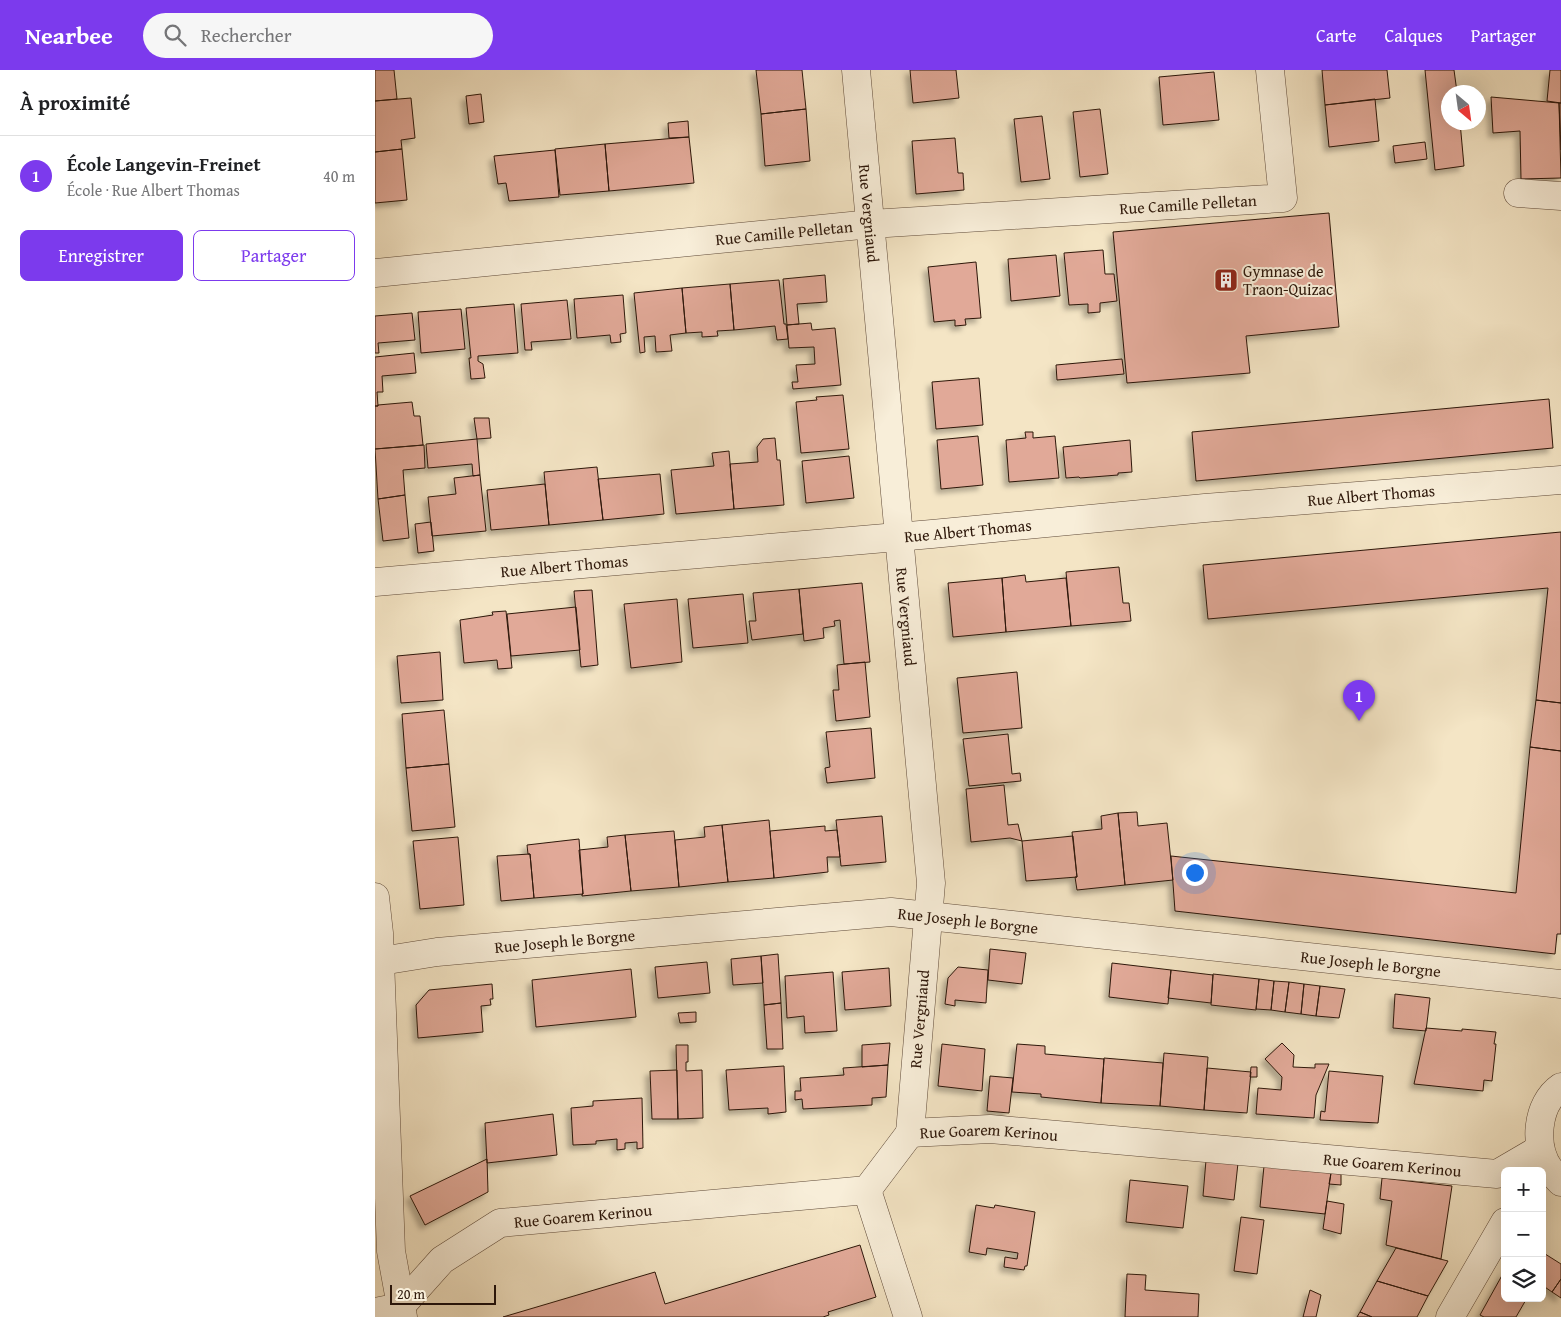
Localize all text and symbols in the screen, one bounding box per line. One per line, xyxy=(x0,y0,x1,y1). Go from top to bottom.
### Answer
search box xyxy=(143,13,493,58)
text: Nearbee xyxy=(25,18,113,53)
icon: search xyxy=(161,21,189,49)
text: Rechercher xyxy=(201,21,292,49)
text: Carte xyxy=(1316,22,1357,49)
text: Calques xyxy=(1385,22,1443,49)
text: Partager xyxy=(1471,22,1536,49)
north arrow xyxy=(1441,85,1486,130)
text: À proximité xyxy=(20,87,130,118)
text: École Langevin-Freinet xyxy=(67,150,261,178)
street label: Rue Vergniaud xyxy=(853,163,886,264)
text: 1 xyxy=(32,164,40,188)
text: 40 m xyxy=(323,164,355,188)
text: École · Rue Albert Thomas xyxy=(67,178,240,202)
street label: Rue Camille Pelletan xyxy=(1119,188,1257,220)
street label: Rue Camille Pelletan xyxy=(714,214,854,251)
button: Enregistrer xyxy=(20,230,183,281)
button: Partager xyxy=(193,230,355,281)
place label: Gymnase de Traon-Quizac xyxy=(1243,259,1333,301)
building icon: Gymnase de Traon-Quizac xyxy=(1213,267,1239,293)
street label: Rue Albert Thomas xyxy=(1307,478,1436,512)
street label: Rue Albert Thomas xyxy=(903,513,1033,548)
street label: Rue Albert Thomas xyxy=(500,548,629,583)
street label: Rue Vergniaud xyxy=(890,566,923,667)
pin: 1 xyxy=(1343,680,1375,721)
your location xyxy=(1182,860,1208,886)
street label: Rue Joseph le Borgne xyxy=(897,901,1039,940)
street label: Rue Joseph le Borgne xyxy=(493,923,636,959)
street label: Rue Joseph le Borgne xyxy=(1299,944,1442,983)
street label: Rue Vergniaud xyxy=(903,968,935,1069)
street label: Rue Goarem Kerinou xyxy=(919,1117,1059,1147)
street label: Rue Goarem Kerinou xyxy=(1322,1147,1463,1183)
map controls xyxy=(1501,1167,1546,1302)
button: + xyxy=(1501,1167,1546,1212)
street label: Rue Goarem Kerinou xyxy=(513,1197,653,1234)
button: − xyxy=(1501,1212,1546,1257)
button: layers xyxy=(1501,1257,1546,1302)
scale bar xyxy=(390,1282,496,1305)
text: 20 m xyxy=(397,1284,425,1304)

